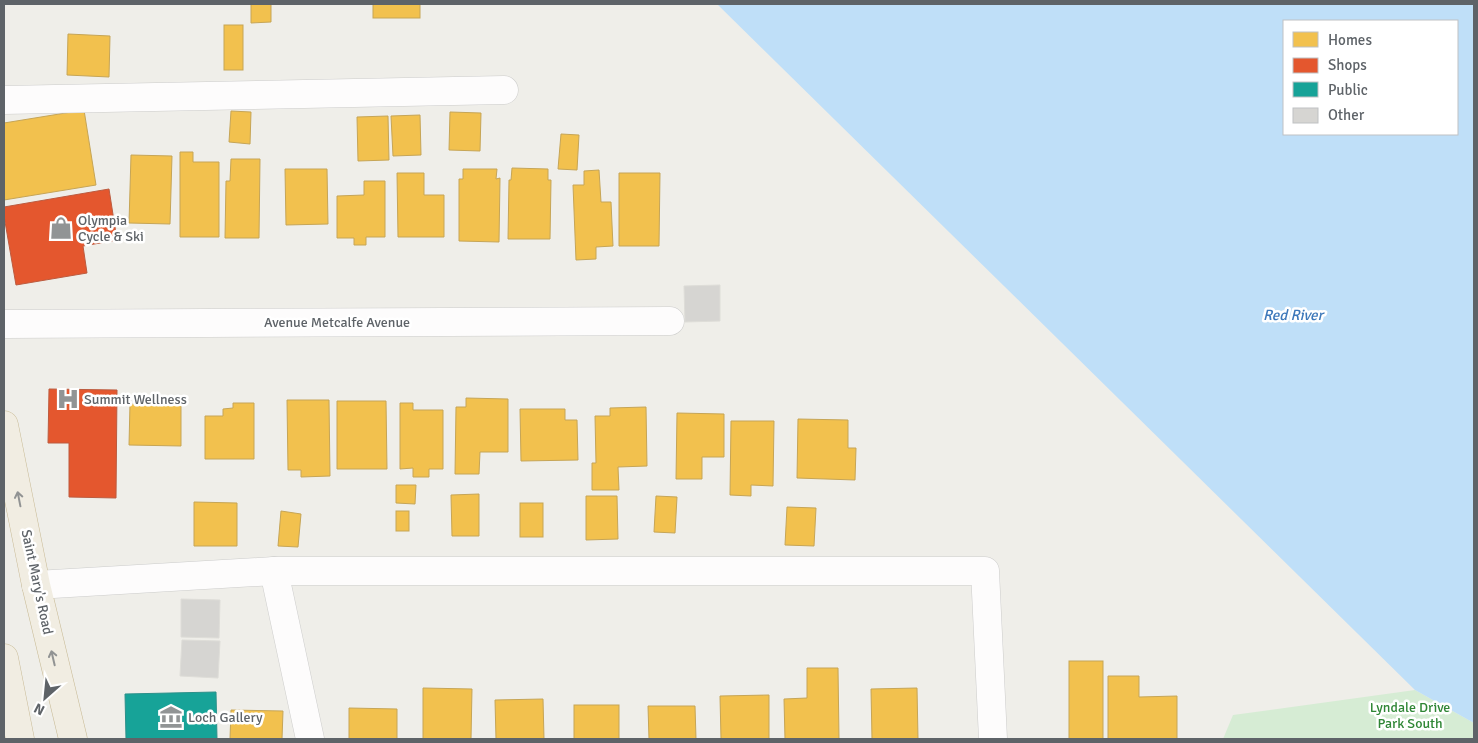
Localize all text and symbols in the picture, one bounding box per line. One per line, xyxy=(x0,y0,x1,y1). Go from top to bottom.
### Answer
legend xyxy=(1283,20,1458,135)
text: Homes xyxy=(1328,31,1372,49)
text: Shops xyxy=(1328,56,1367,74)
text: Public xyxy=(1328,81,1368,99)
text: Other xyxy=(1328,106,1365,124)
place label: Olympia Cycle & Ski xyxy=(78,212,144,245)
shop icon: Olympia Cycle & Ski xyxy=(48,215,74,241)
water label: Red River xyxy=(1263,306,1326,324)
street label: Avenue Metcalfe Avenue xyxy=(264,314,410,331)
hospital icon: Summit Wellness xyxy=(55,386,81,412)
place label: Summit Wellness xyxy=(84,391,187,408)
one-way arrow xyxy=(14,491,23,507)
street label: Saint Mary's Road xyxy=(18,528,56,636)
one-way arrow xyxy=(48,650,57,666)
north arrow xyxy=(20,673,70,723)
text: N xyxy=(31,699,48,719)
park label: Lyndale Drive Park South xyxy=(1370,699,1450,732)
museum icon: Loch Gallery xyxy=(158,704,184,730)
place label: Loch Gallery xyxy=(188,709,263,726)

